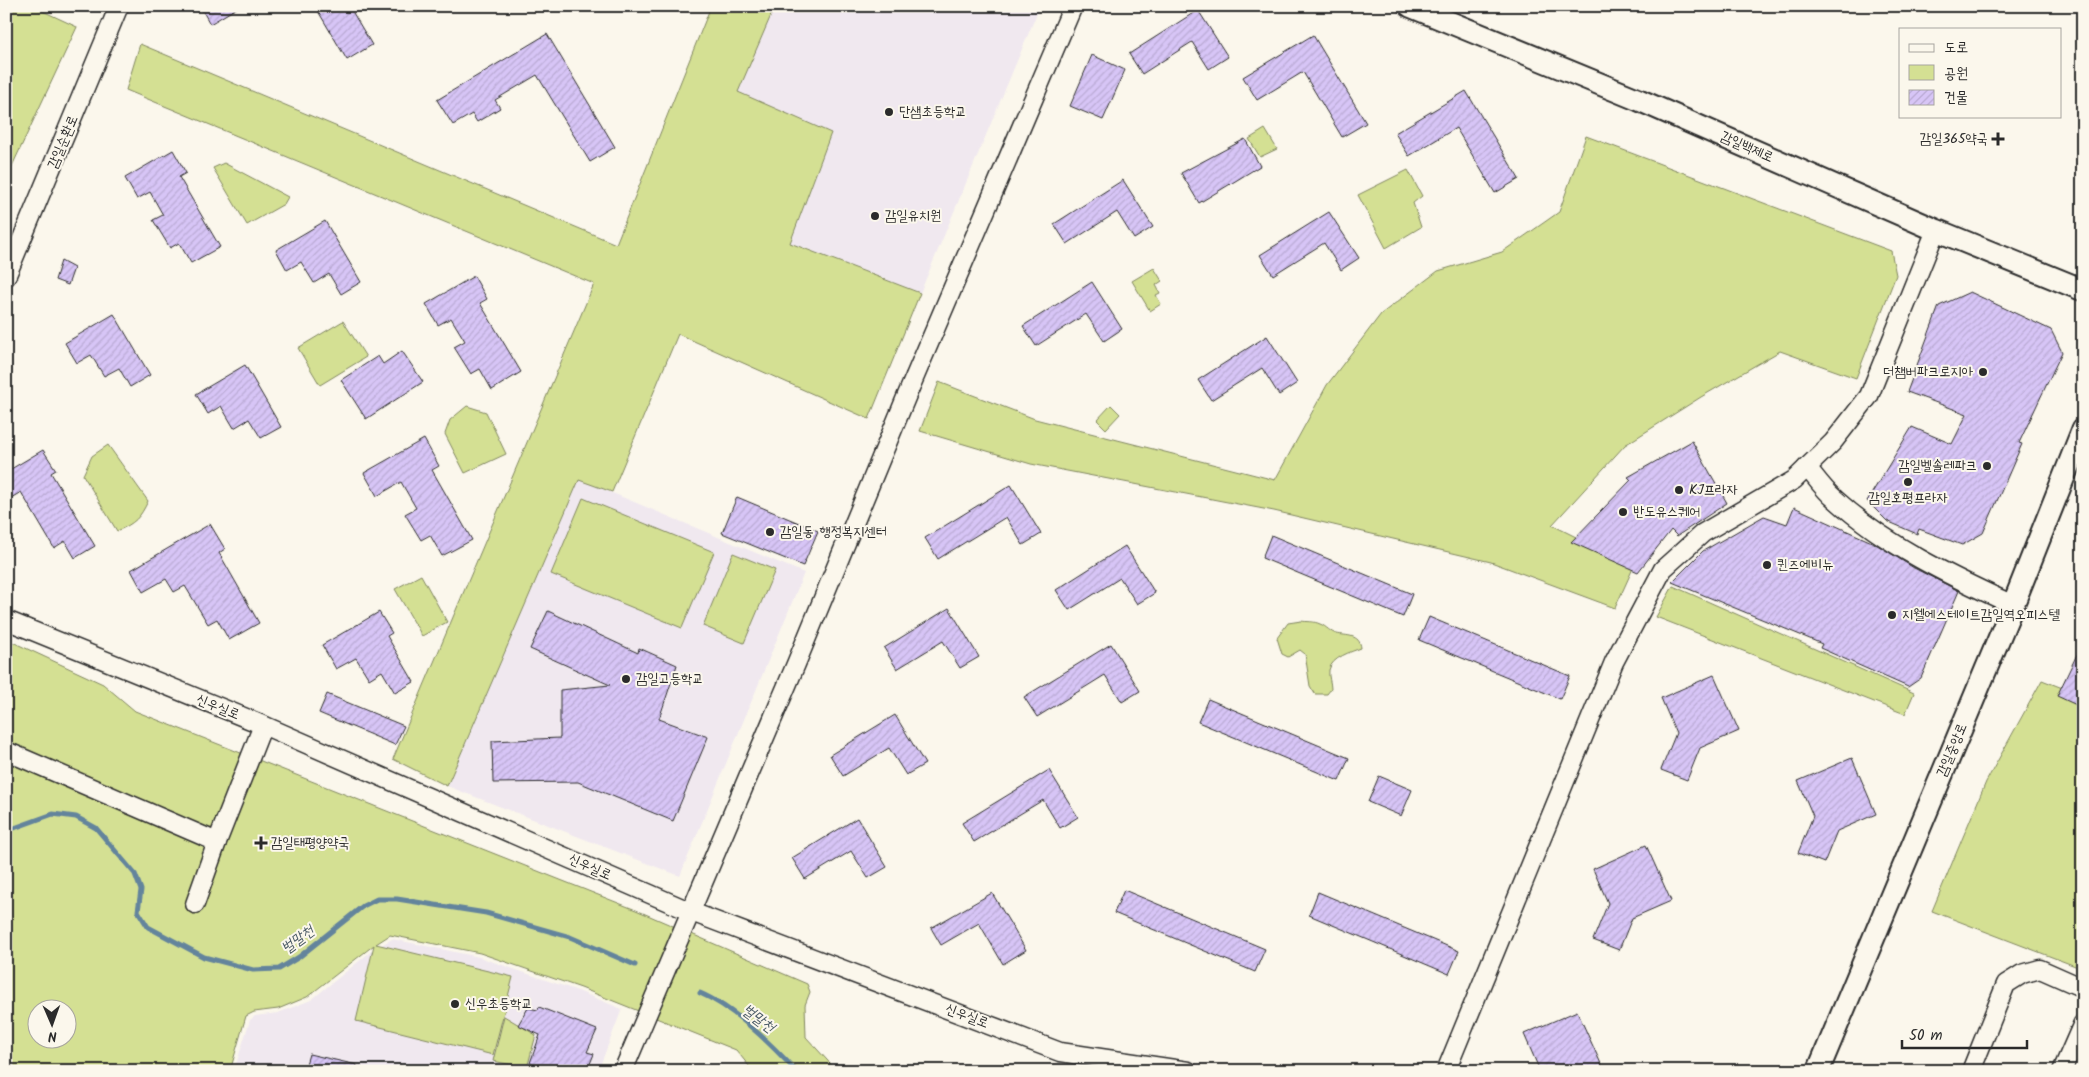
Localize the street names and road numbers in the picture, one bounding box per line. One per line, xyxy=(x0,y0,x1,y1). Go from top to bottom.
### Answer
street label: 감일순환로 xyxy=(42,112,84,172)
street label: 감일백제로 xyxy=(1717,125,1777,169)
street label: 신우실로 xyxy=(193,688,243,726)
street label: 감일중앙로 xyxy=(1931,720,1973,780)
street label: 신우실로 xyxy=(565,848,615,886)
street label: 신우실로 xyxy=(942,998,992,1034)

